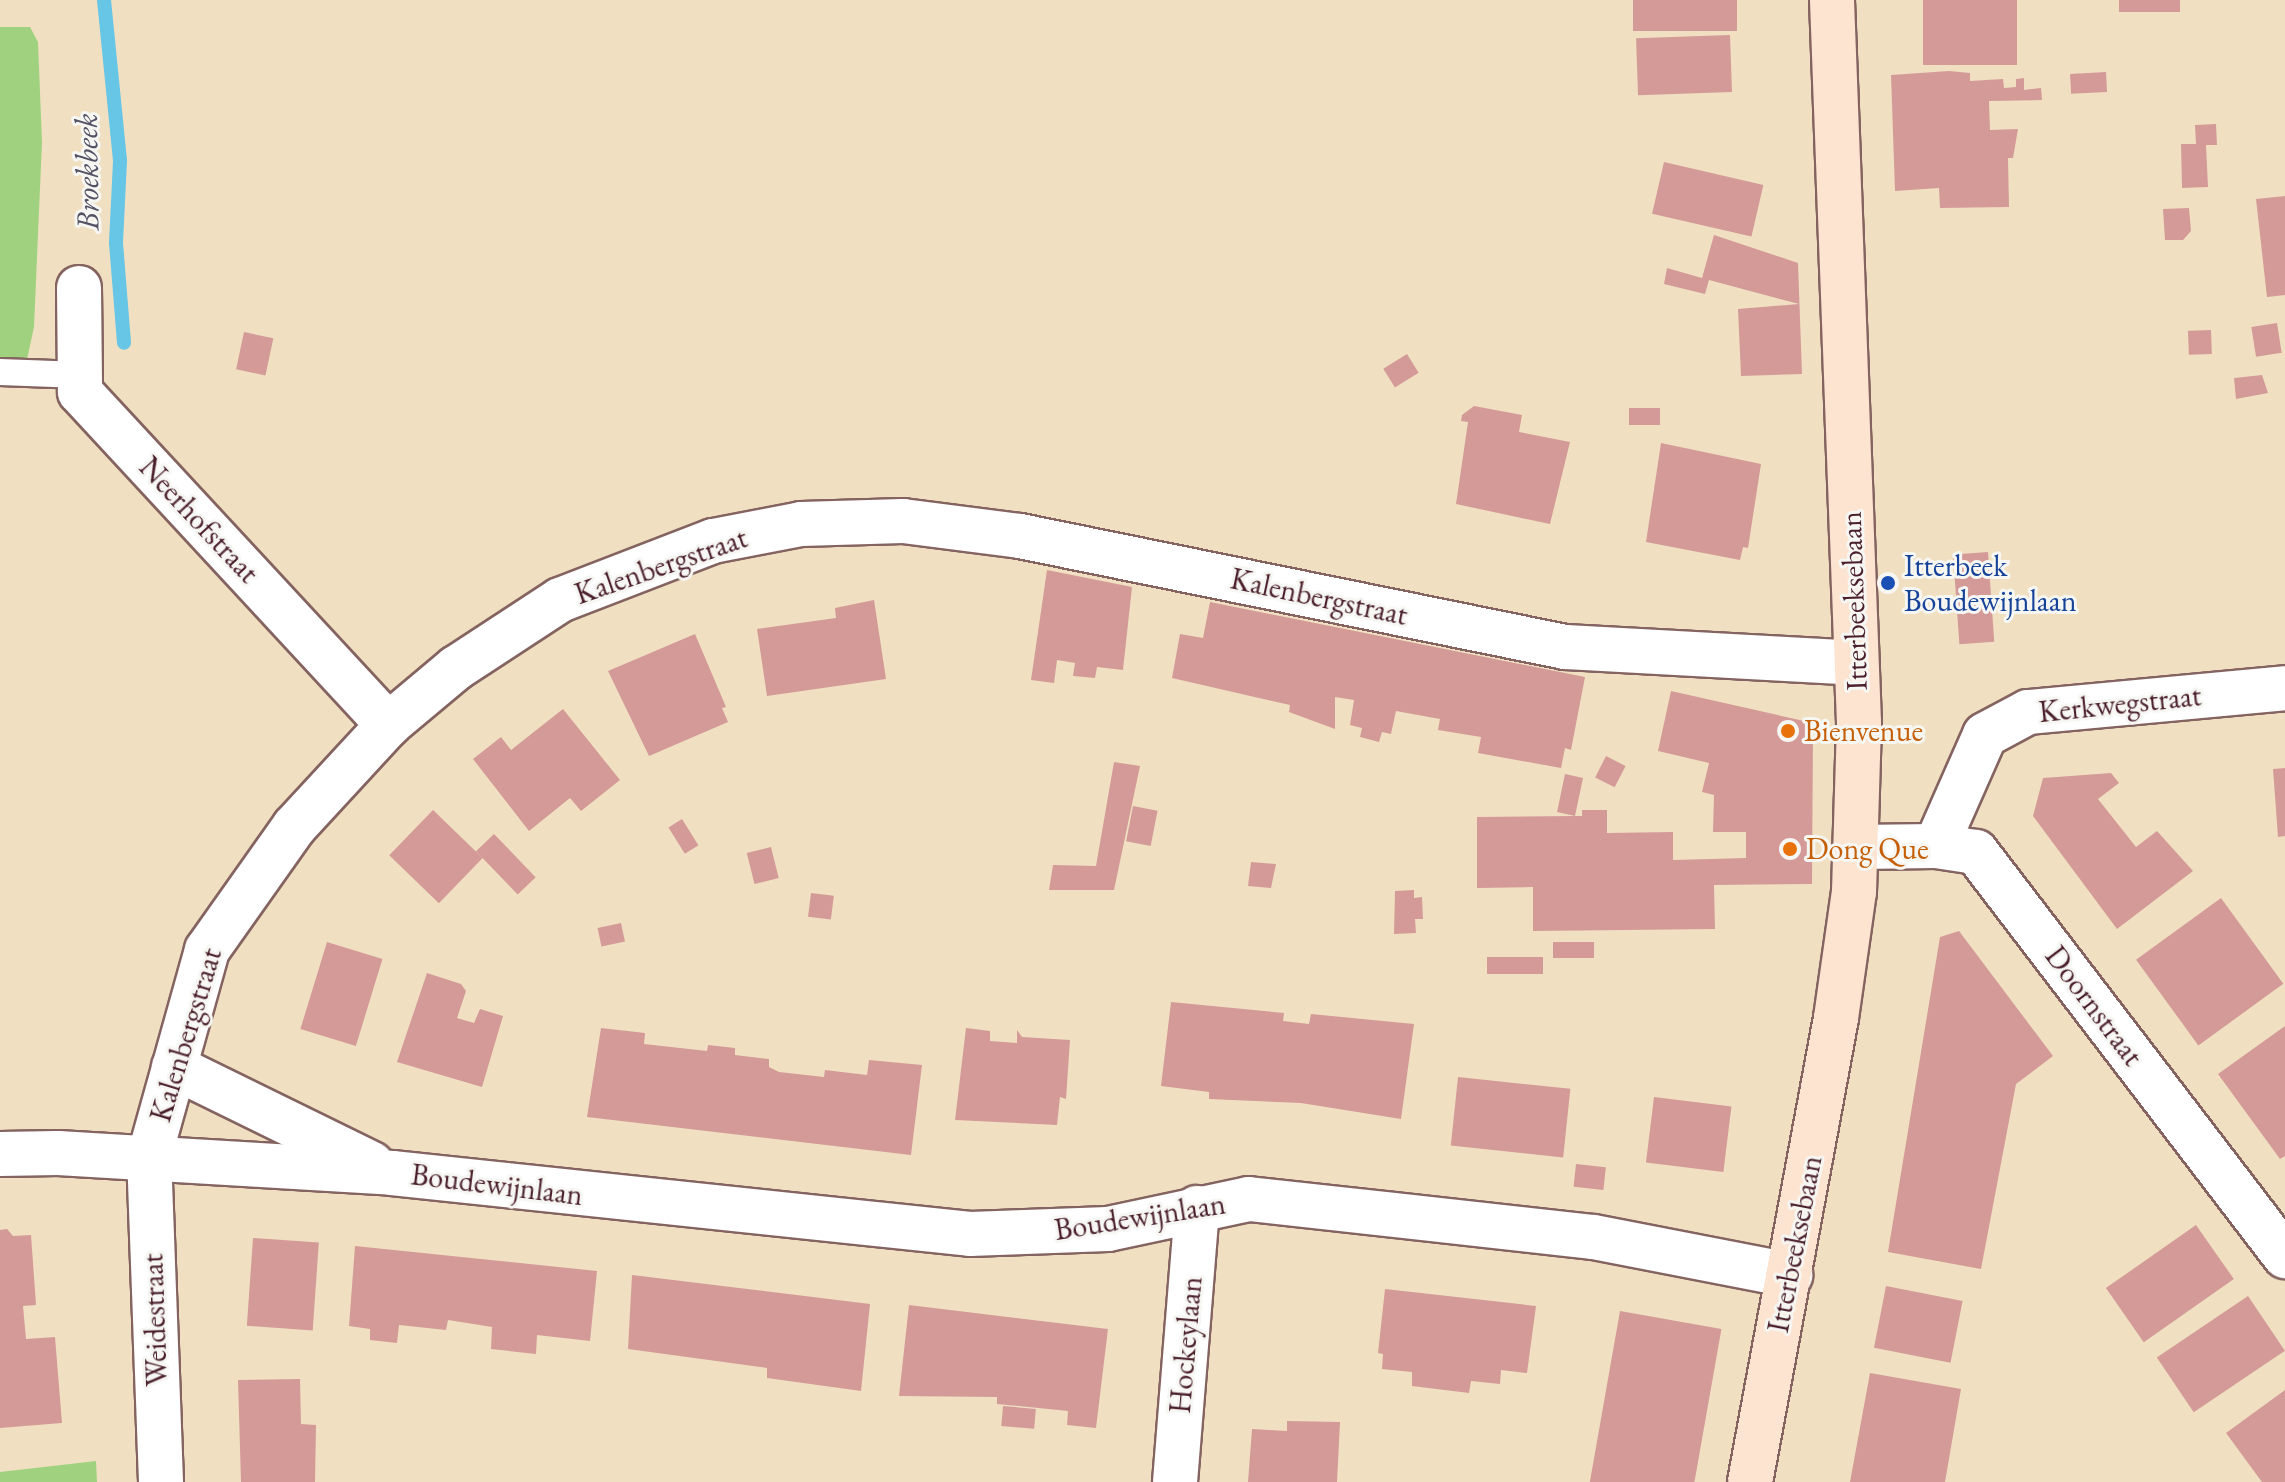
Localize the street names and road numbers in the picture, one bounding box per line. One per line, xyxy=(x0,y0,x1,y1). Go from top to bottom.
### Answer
street label: Neerhofstraat xyxy=(132,450,266,590)
street label: Itterbeeksebaan xyxy=(1833,511,1875,691)
street label: Kalenbergstraat xyxy=(570,520,752,612)
street label: Kalenbergstraat xyxy=(1227,561,1411,633)
street label: Kerkwegstraat xyxy=(2037,678,2203,730)
street label: Doornstraat xyxy=(2037,939,2151,1073)
street label: Kalenbergstraat xyxy=(142,944,230,1126)
street label: Itterbeeksebaan xyxy=(1760,1153,1830,1335)
street label: Boudewijnlaan xyxy=(409,1157,585,1213)
street label: Boudewijnlaan xyxy=(1052,1186,1228,1248)
street label: Weidestraat xyxy=(135,1253,175,1387)
street label: Hockeylaan xyxy=(1162,1275,1210,1415)

